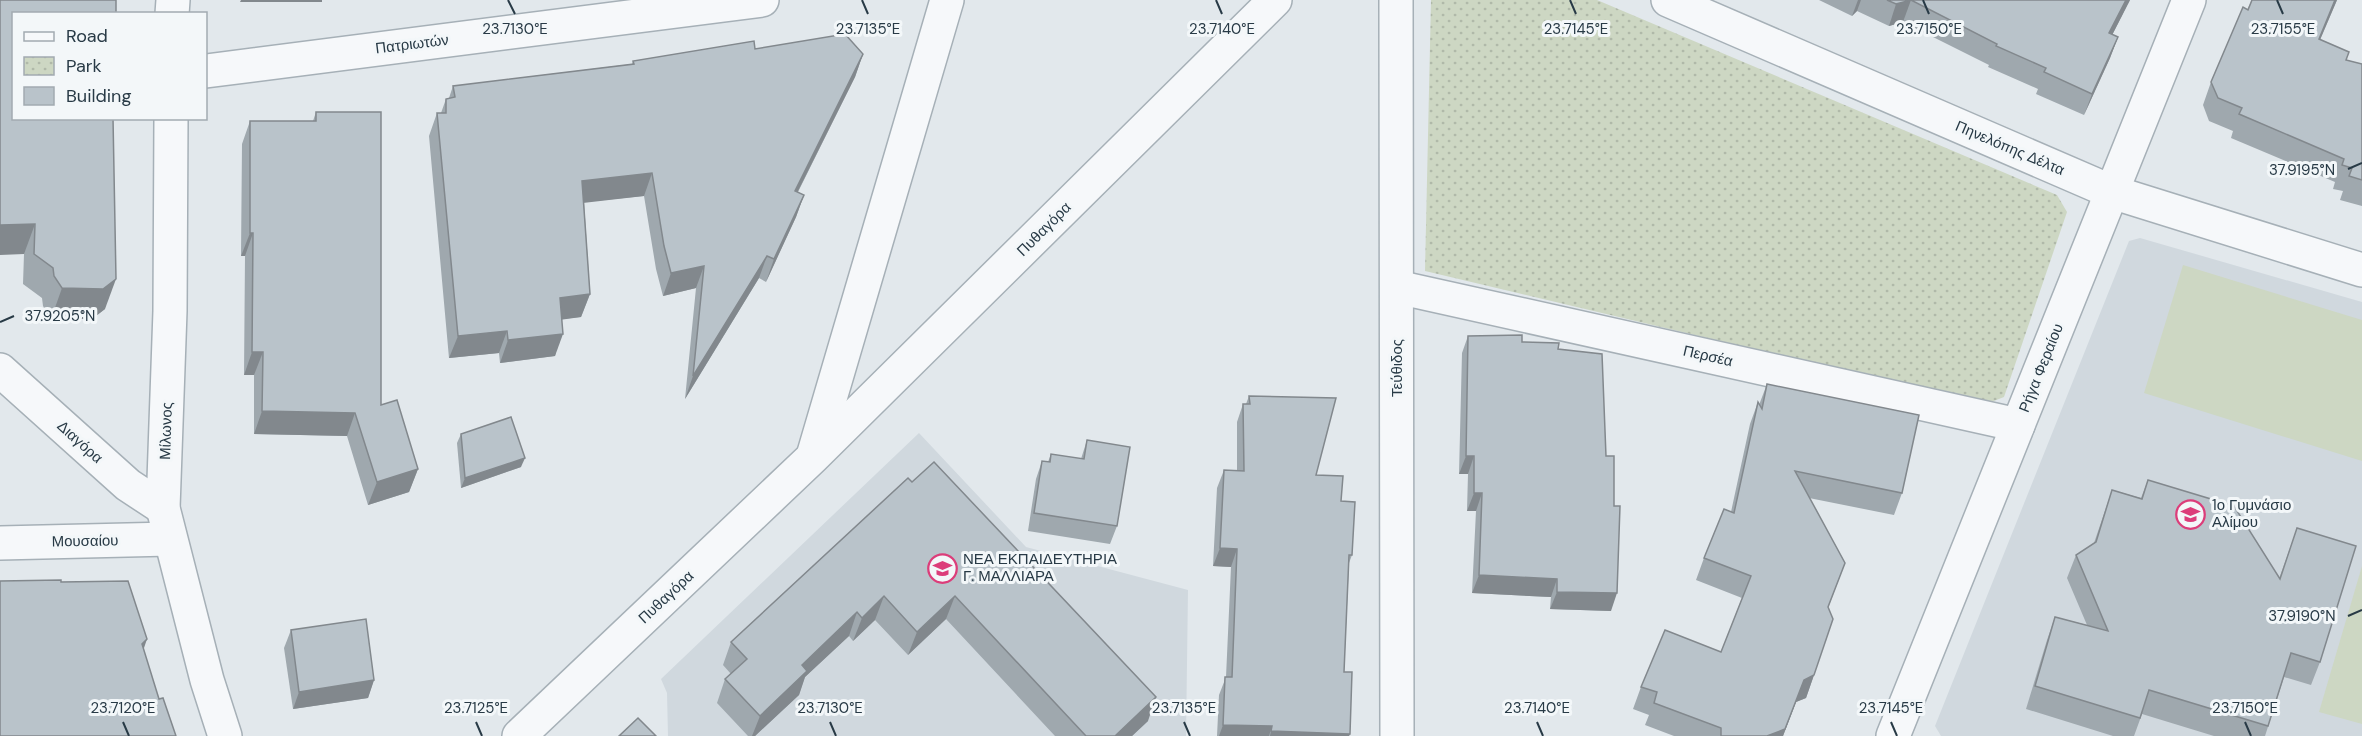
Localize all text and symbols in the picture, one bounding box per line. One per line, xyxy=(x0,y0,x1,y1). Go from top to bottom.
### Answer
legend xyxy=(12,12,207,120)
text: 23.7130°E xyxy=(482,19,548,39)
text: 23.7135°E xyxy=(836,19,900,39)
text: 23.7140°E xyxy=(1189,19,1255,39)
text: 23.7145°E xyxy=(1544,19,1608,39)
text: 23.7150°E xyxy=(1896,19,1962,39)
text: 23.7155°E xyxy=(2251,19,2315,39)
text: Road xyxy=(66,24,108,48)
street label: Πατριωτών xyxy=(374,30,450,58)
text: Park xyxy=(66,54,102,78)
text: Building xyxy=(66,84,131,108)
street label: Πηνελόπης Δέλτα xyxy=(1952,116,2068,180)
text: 37.9195°N xyxy=(2269,160,2335,180)
street label: Πυθαγόρα xyxy=(1012,197,1076,261)
text: 37.9205°N xyxy=(25,306,95,326)
street label: Ρήγα Φεραίου xyxy=(2014,321,2068,415)
street label: Τεύθιδος xyxy=(1387,339,1407,397)
street label: Περσέα xyxy=(1681,341,1735,372)
street label: Μίλωνος xyxy=(155,402,177,460)
street label: Διαγόρα xyxy=(53,416,107,468)
place label: 1ο Γυμνάσιο Αλίμου xyxy=(2212,495,2291,532)
school or university icon: 1ο Γυμνάσιο Αλίμου xyxy=(2175,498,2207,530)
street label: Μουσαίου xyxy=(51,530,119,552)
place label: ΝΕΑ ΕΚΠΑΙΔΕΥΤΗΡΙΑ Γ. ΜΑΛΛΙΑΡΑ xyxy=(963,549,1117,586)
school or university icon: ΝΕΑ ΕΚΠΑΙΔΕΥΤΗΡΙΑ Γ. ΜΑΛΛΙΑΡΑ xyxy=(926,552,958,584)
street label: Πυθαγόρα xyxy=(634,566,698,628)
text: 37.9190°N xyxy=(2268,606,2336,626)
text: 23.7120°E xyxy=(90,698,156,718)
text: 23.7125°E xyxy=(444,698,508,718)
text: 23.7130°E xyxy=(797,698,863,718)
text: 23.7135°E xyxy=(1152,698,1216,718)
text: 23.7140°E xyxy=(1504,698,1570,718)
text: 23.7145°E xyxy=(1859,698,1923,718)
text: 23.7150°E xyxy=(2212,698,2278,718)

